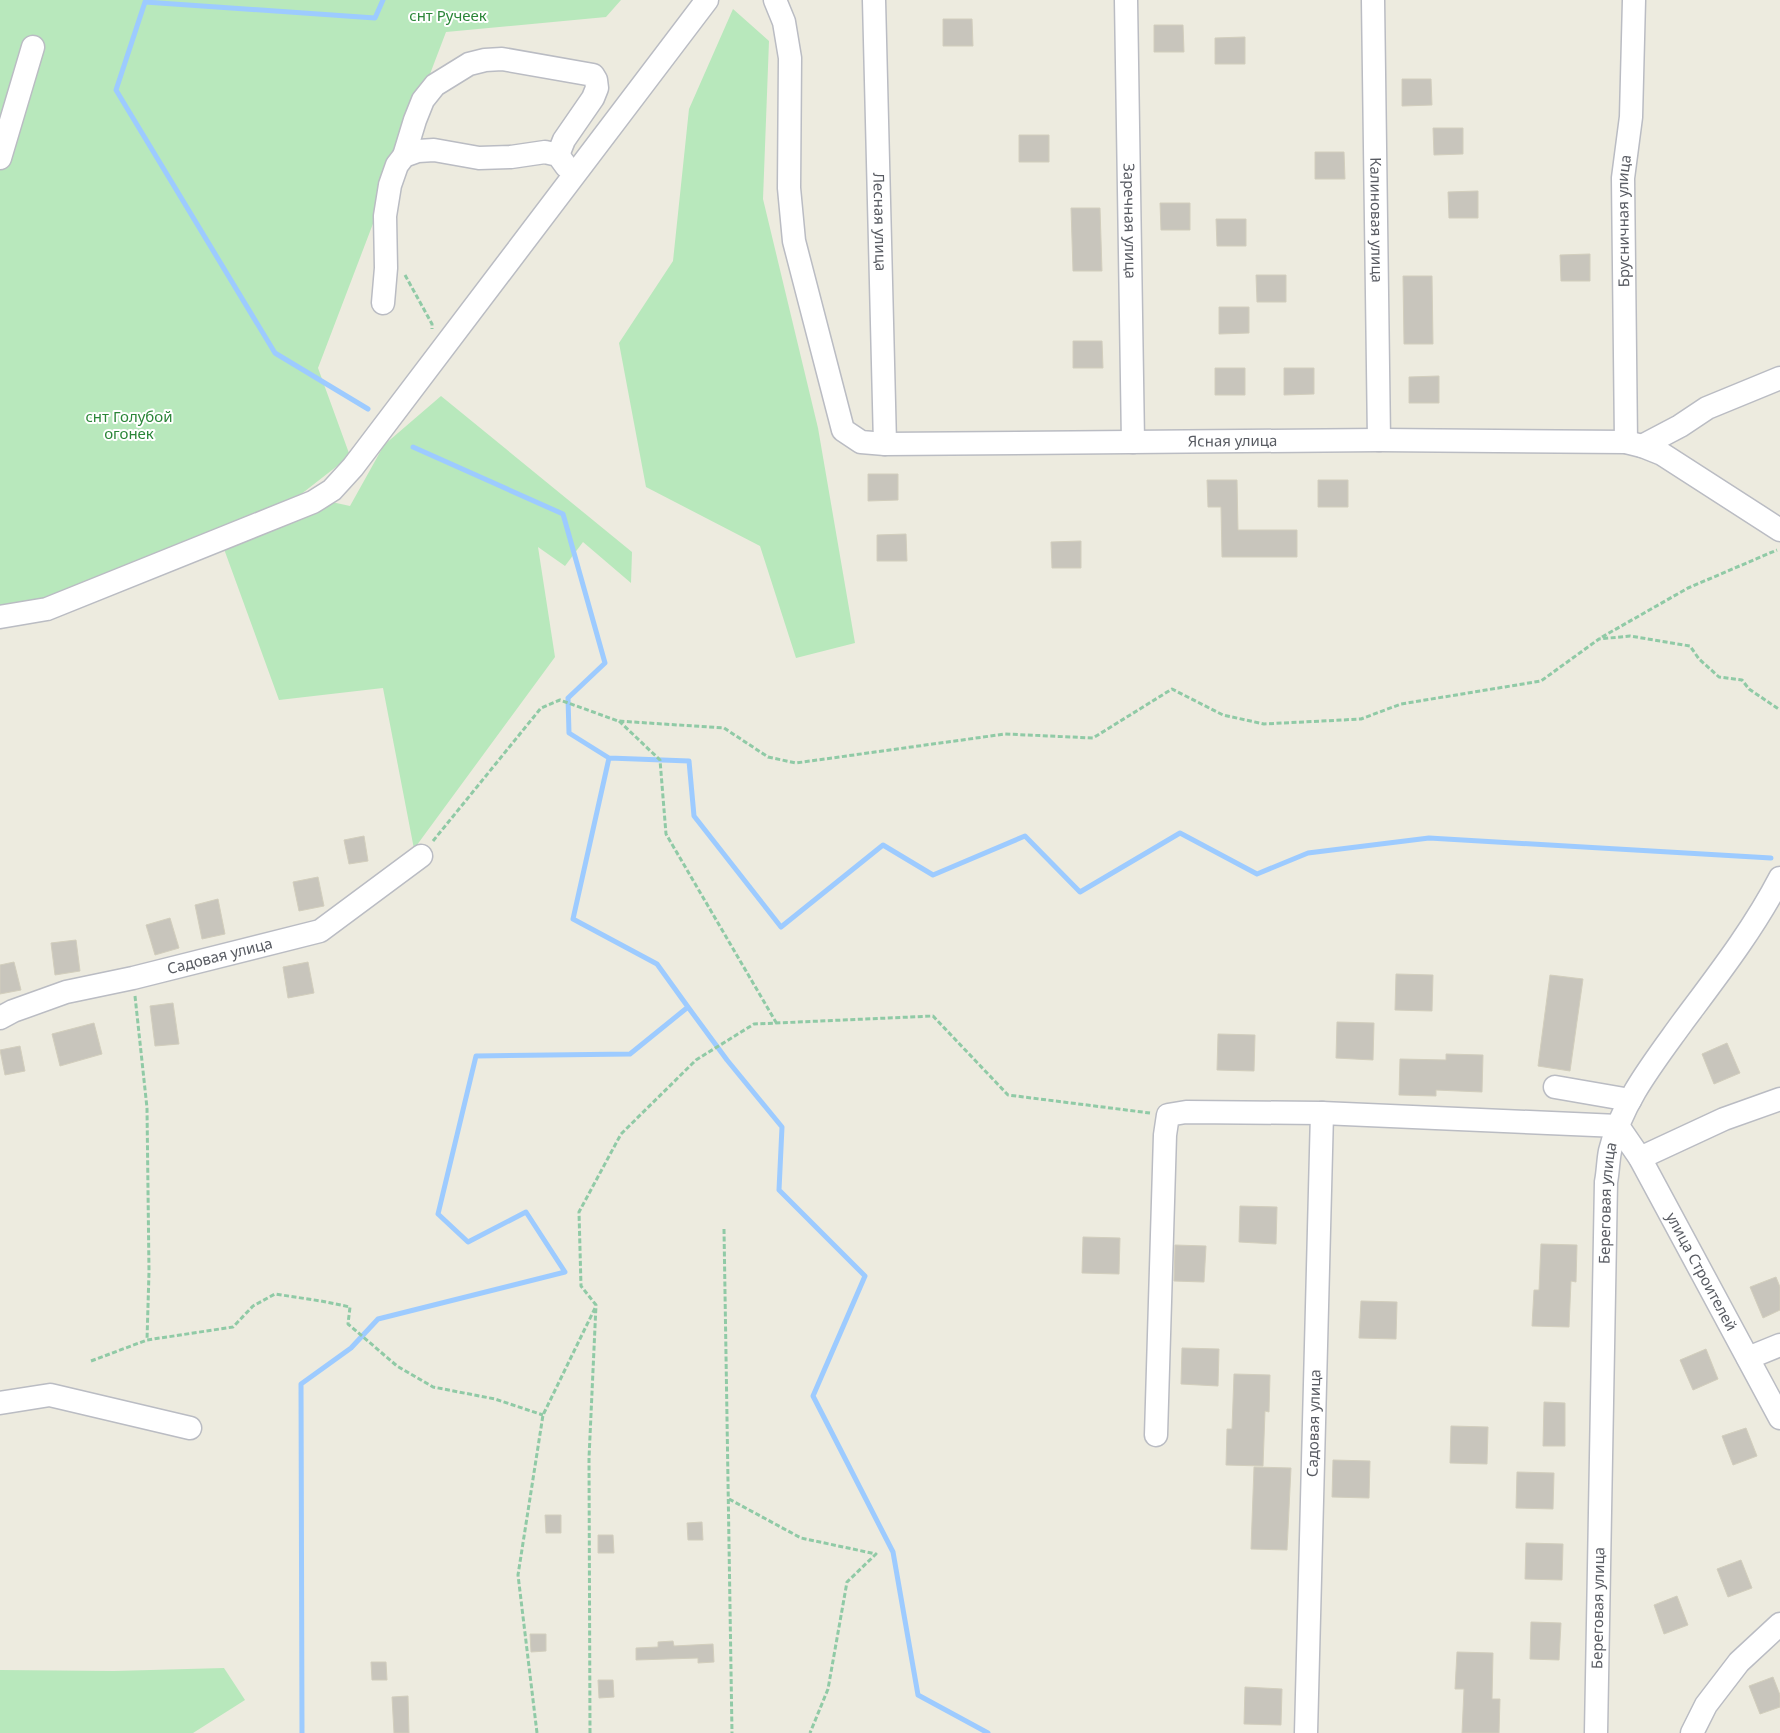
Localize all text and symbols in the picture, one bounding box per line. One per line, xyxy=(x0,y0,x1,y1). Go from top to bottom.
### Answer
park label: снт Ручеек xyxy=(409,5,487,25)
street label: Брусничная улица xyxy=(1612,154,1635,287)
street label: Калиновая улица xyxy=(1366,157,1388,283)
street label: Заречная улица xyxy=(1120,163,1141,279)
street label: Лесная улица xyxy=(869,172,892,272)
park label: снт Голубой огонек xyxy=(85,406,173,443)
street label: Ясная улица xyxy=(1188,430,1277,451)
street label: Садовая улица xyxy=(165,932,274,978)
street label: Береговая улица xyxy=(1594,1140,1621,1264)
street label: улица Строителей xyxy=(1662,1208,1742,1334)
street label: Садовая улица xyxy=(1302,1369,1324,1477)
street label: Береговая улица xyxy=(1586,1547,1608,1669)

